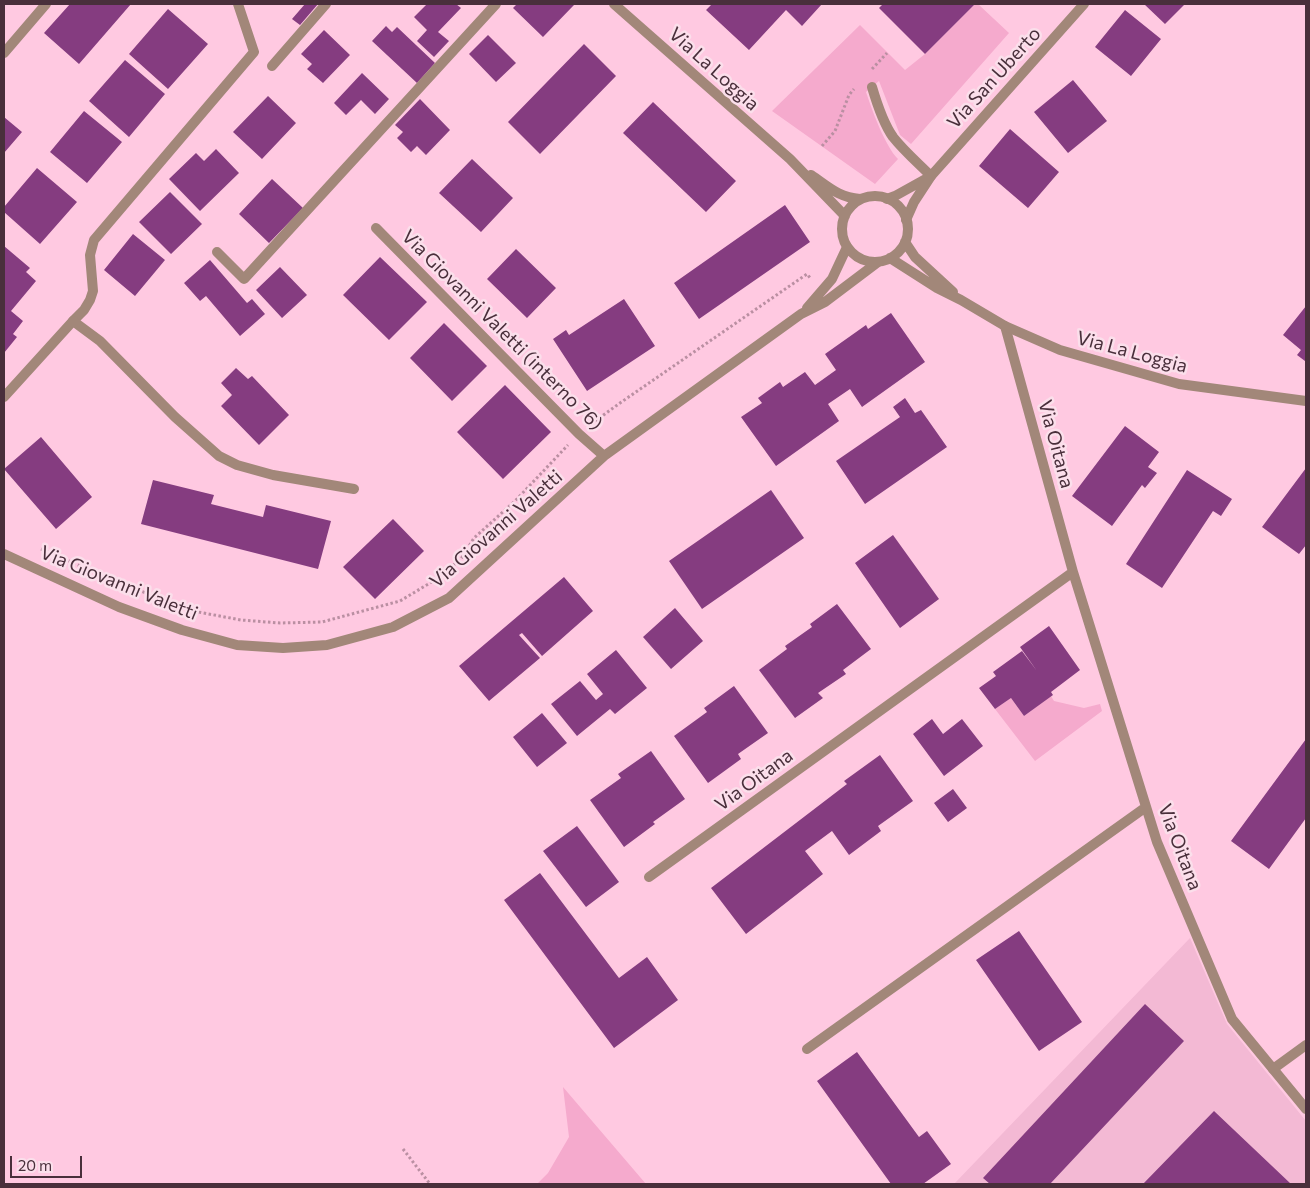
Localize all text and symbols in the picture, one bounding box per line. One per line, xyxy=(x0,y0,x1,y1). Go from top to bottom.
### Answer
street label: Via San Uberto xyxy=(942,22,1046,134)
street label: Via La Loggia xyxy=(664,23,764,115)
street label: Via Giovanni Valetti (interno 76) xyxy=(397,225,607,435)
street label: Via La Loggia xyxy=(1074,326,1190,378)
street label: Via Oitana xyxy=(1033,397,1079,491)
street label: Via Giovanni Valetti xyxy=(425,465,567,593)
street label: Via Giovanni Valetti xyxy=(37,541,201,625)
street label: Via Oitana xyxy=(711,744,797,816)
street label: Via Oitana xyxy=(1153,801,1207,893)
scale bar xyxy=(12,1146,85,1178)
text: 20 m xyxy=(18,1156,52,1174)

